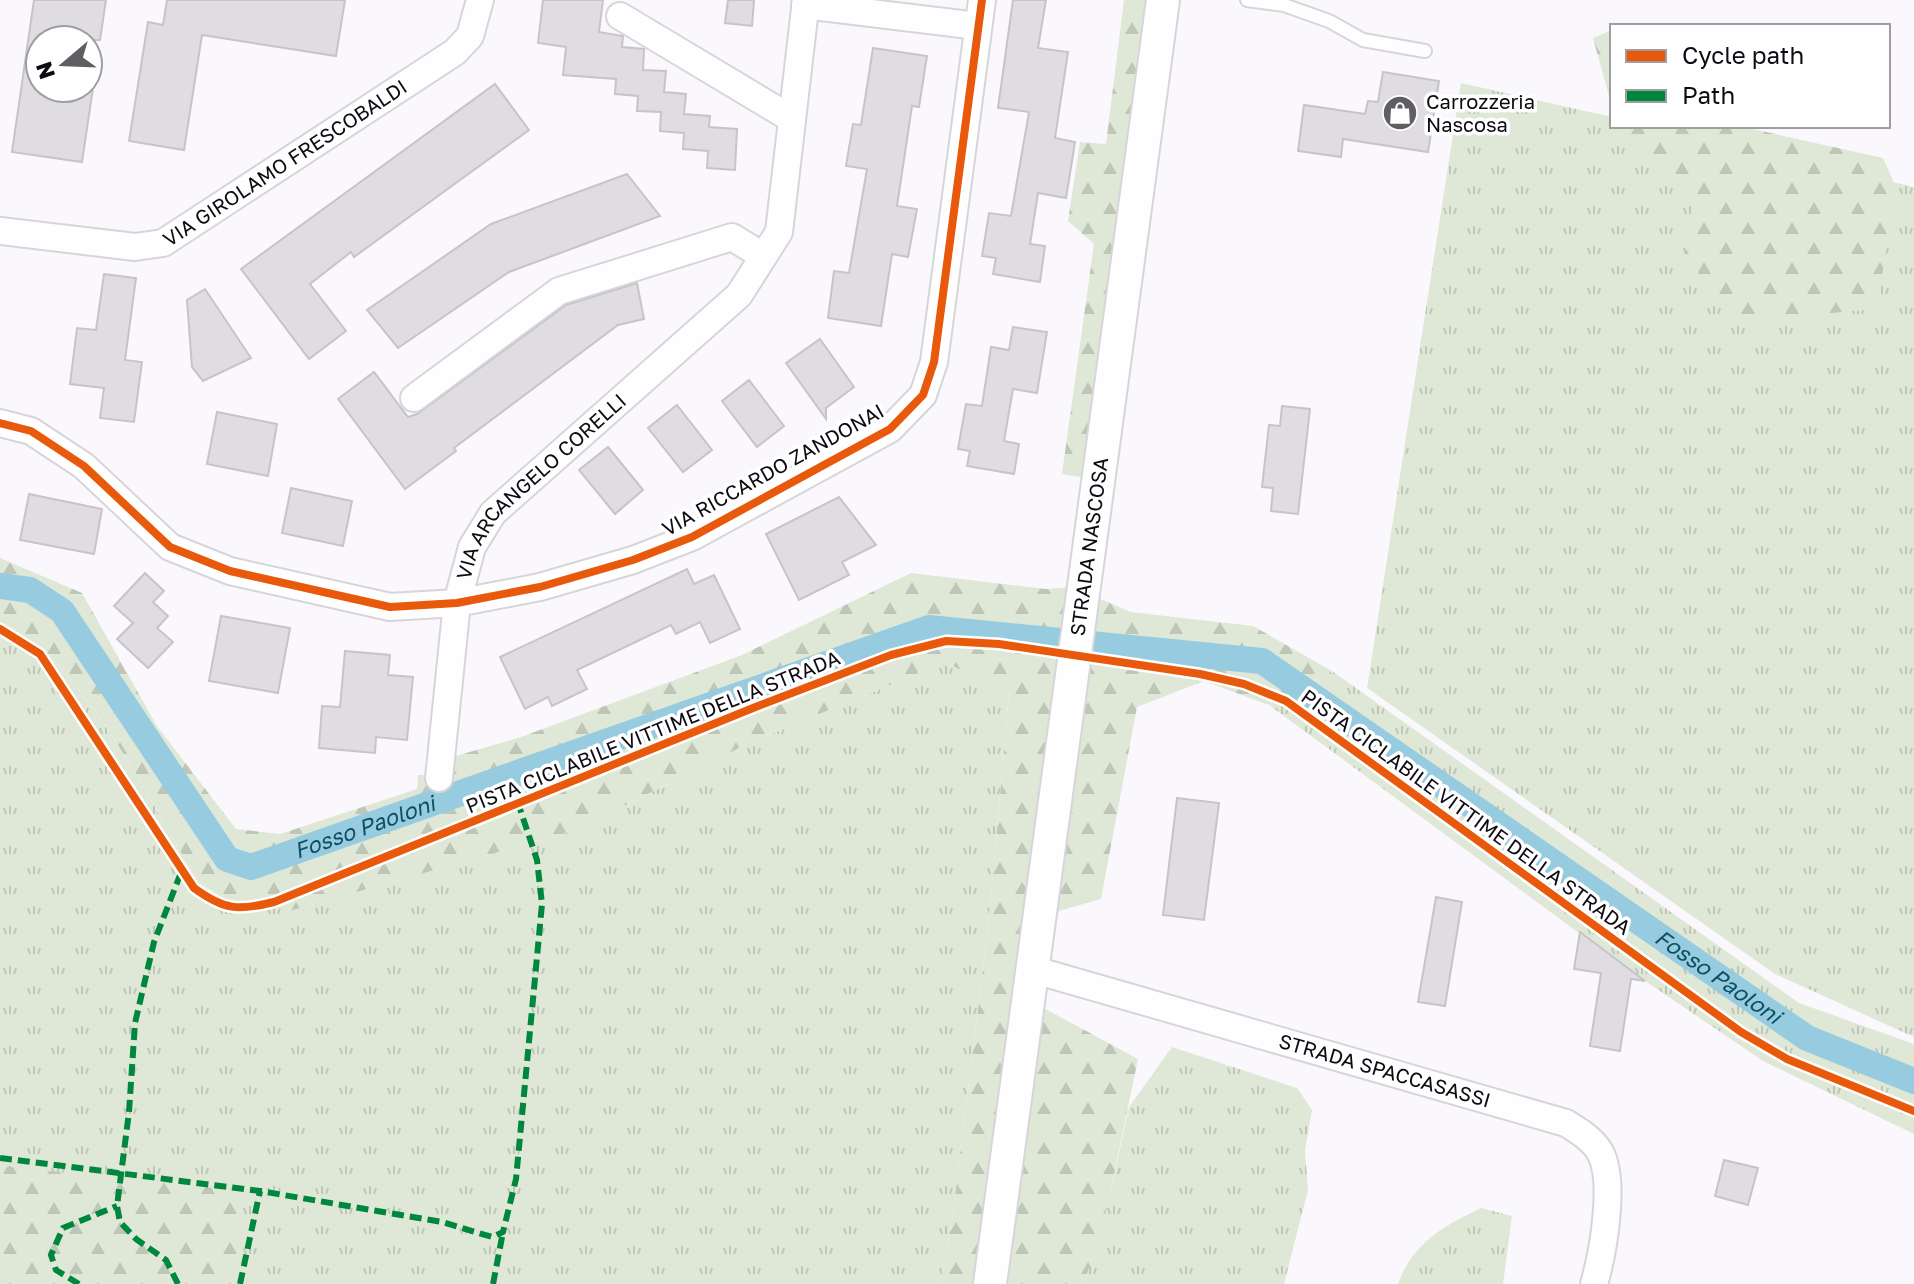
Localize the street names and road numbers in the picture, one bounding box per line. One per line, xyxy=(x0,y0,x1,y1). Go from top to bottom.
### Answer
street label: VIA GIROLAMO FRESCOBALDI xyxy=(158,74,411,251)
street label: VIA ARCANGELO CORELLI xyxy=(451,388,630,582)
street label: VIA RICCARDO ZANDONAI xyxy=(657,398,888,540)
street label: STRADA NASCOSA xyxy=(1064,456,1112,637)
street label: PISTA CICLABILE VITTIME DELLA STRADA xyxy=(462,645,843,817)
street label: PISTA CICLABILE VITTIME DELLA STRADA xyxy=(1297,684,1636,939)
street label: STRADA SPACCASASSI xyxy=(1276,1028,1494,1112)

